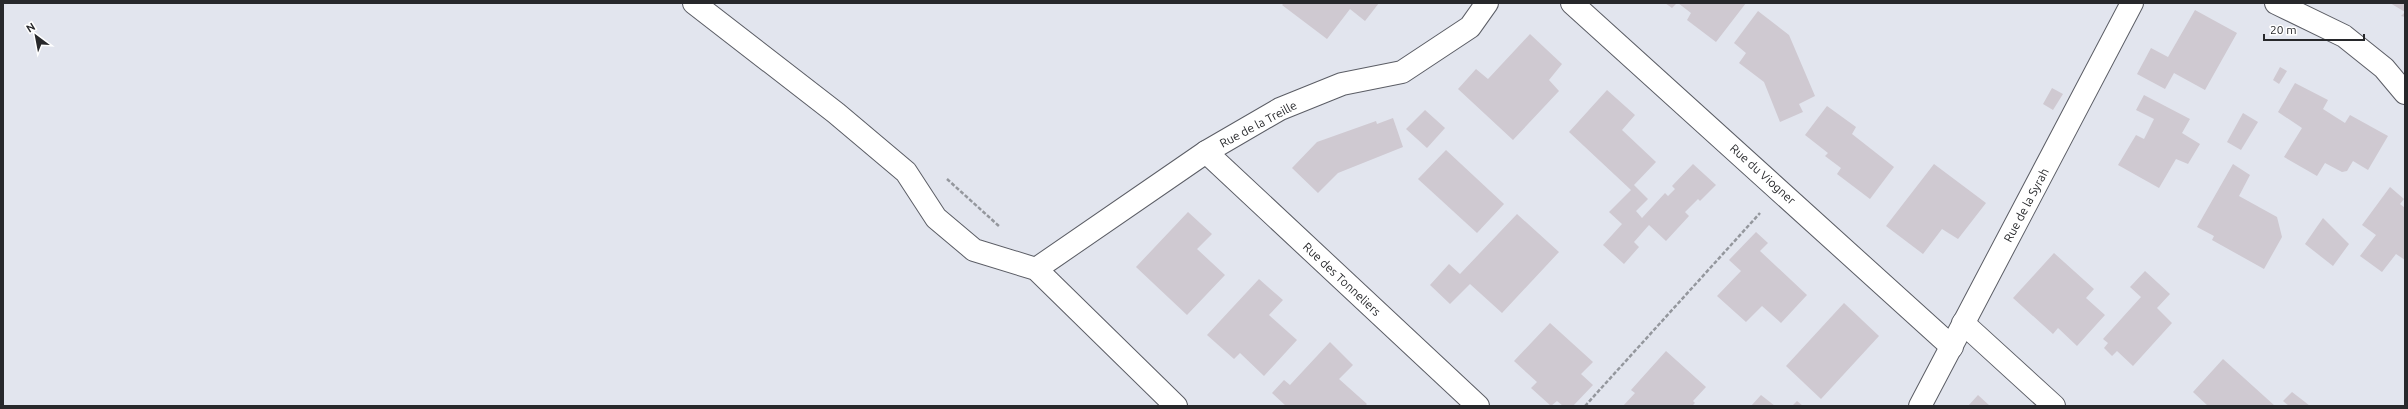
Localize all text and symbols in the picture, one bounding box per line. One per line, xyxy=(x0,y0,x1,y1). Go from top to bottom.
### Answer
north arrow xyxy=(16,16,56,56)
scale bar xyxy=(2264,16,2364,42)
text: N xyxy=(24,20,37,35)
text: 20 m xyxy=(2270,23,2297,36)
street label: Rue de la Treille xyxy=(1217,98,1299,150)
street label: Rue du Viogner xyxy=(1728,141,1799,207)
street label: Rue de la Syrah xyxy=(2001,166,2051,244)
street label: Rue des Tonneliers xyxy=(1301,240,1383,318)

